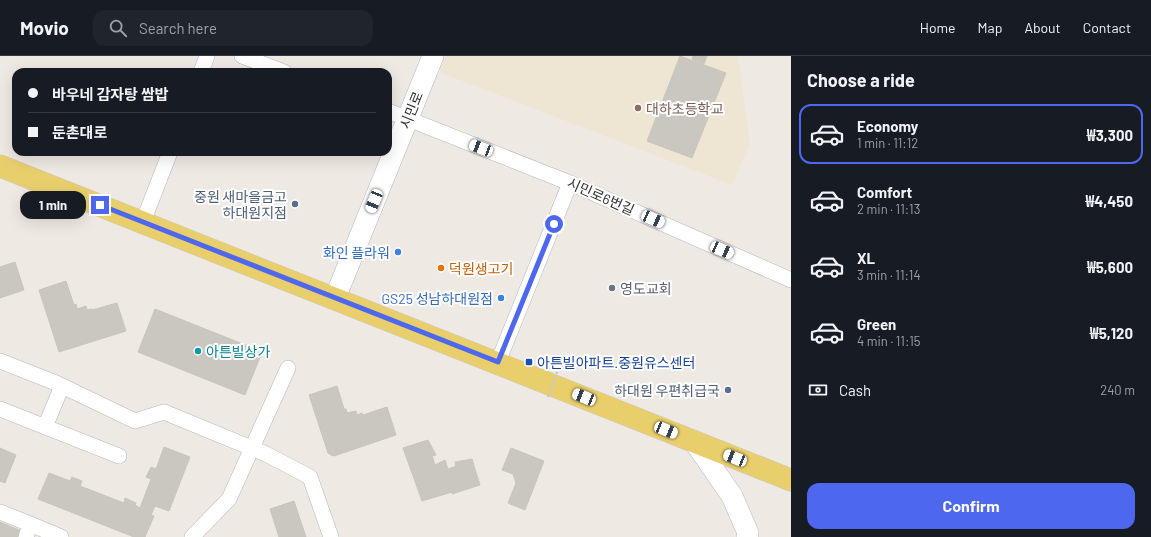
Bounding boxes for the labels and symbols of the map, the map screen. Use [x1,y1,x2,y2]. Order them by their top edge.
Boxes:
street label: 시민로 [396,89,426,131]
place label: 대하초등학교 [646,100,723,117]
marker: 대하초등학교 [633,103,643,113]
car [468,138,494,158]
street label: 시민로6번길 [565,174,637,218]
place label: 중원 새마을금고 하대원지점 [194,188,287,221]
car [364,188,384,214]
callout: 1 min [20,191,86,219]
route end [91,196,109,214]
marker: 중원 새마을금고 하대원지점 [290,199,300,209]
car [640,209,666,229]
route start [545,215,563,233]
car [709,240,735,260]
place label: 화인 플라워 [323,244,390,261]
marker: 화인 플라워 [393,247,403,257]
place label: 덕원생고기 [449,260,513,277]
marker: 덕원생고기 [436,263,446,273]
place label: 영도교회 [620,280,672,297]
marker: 영도교회 [607,283,617,293]
place label: GS25 성남하대원점 [381,290,493,307]
marker: GS25 성남하대원점 [496,293,506,303]
place label: 아튼빌상가 [206,343,271,360]
marker: 아튼빌상가 [193,346,203,356]
place label: 아튼빌아파트.중원유스센터 [537,354,695,371]
marker: 아튼빌아파트.중원유스센터 [524,357,534,367]
place label: 하대원 우편취급국 [614,382,720,399]
marker: 하대원 우편취급국 [723,385,733,395]
car [571,387,597,407]
car [653,420,679,440]
car [722,448,748,468]

